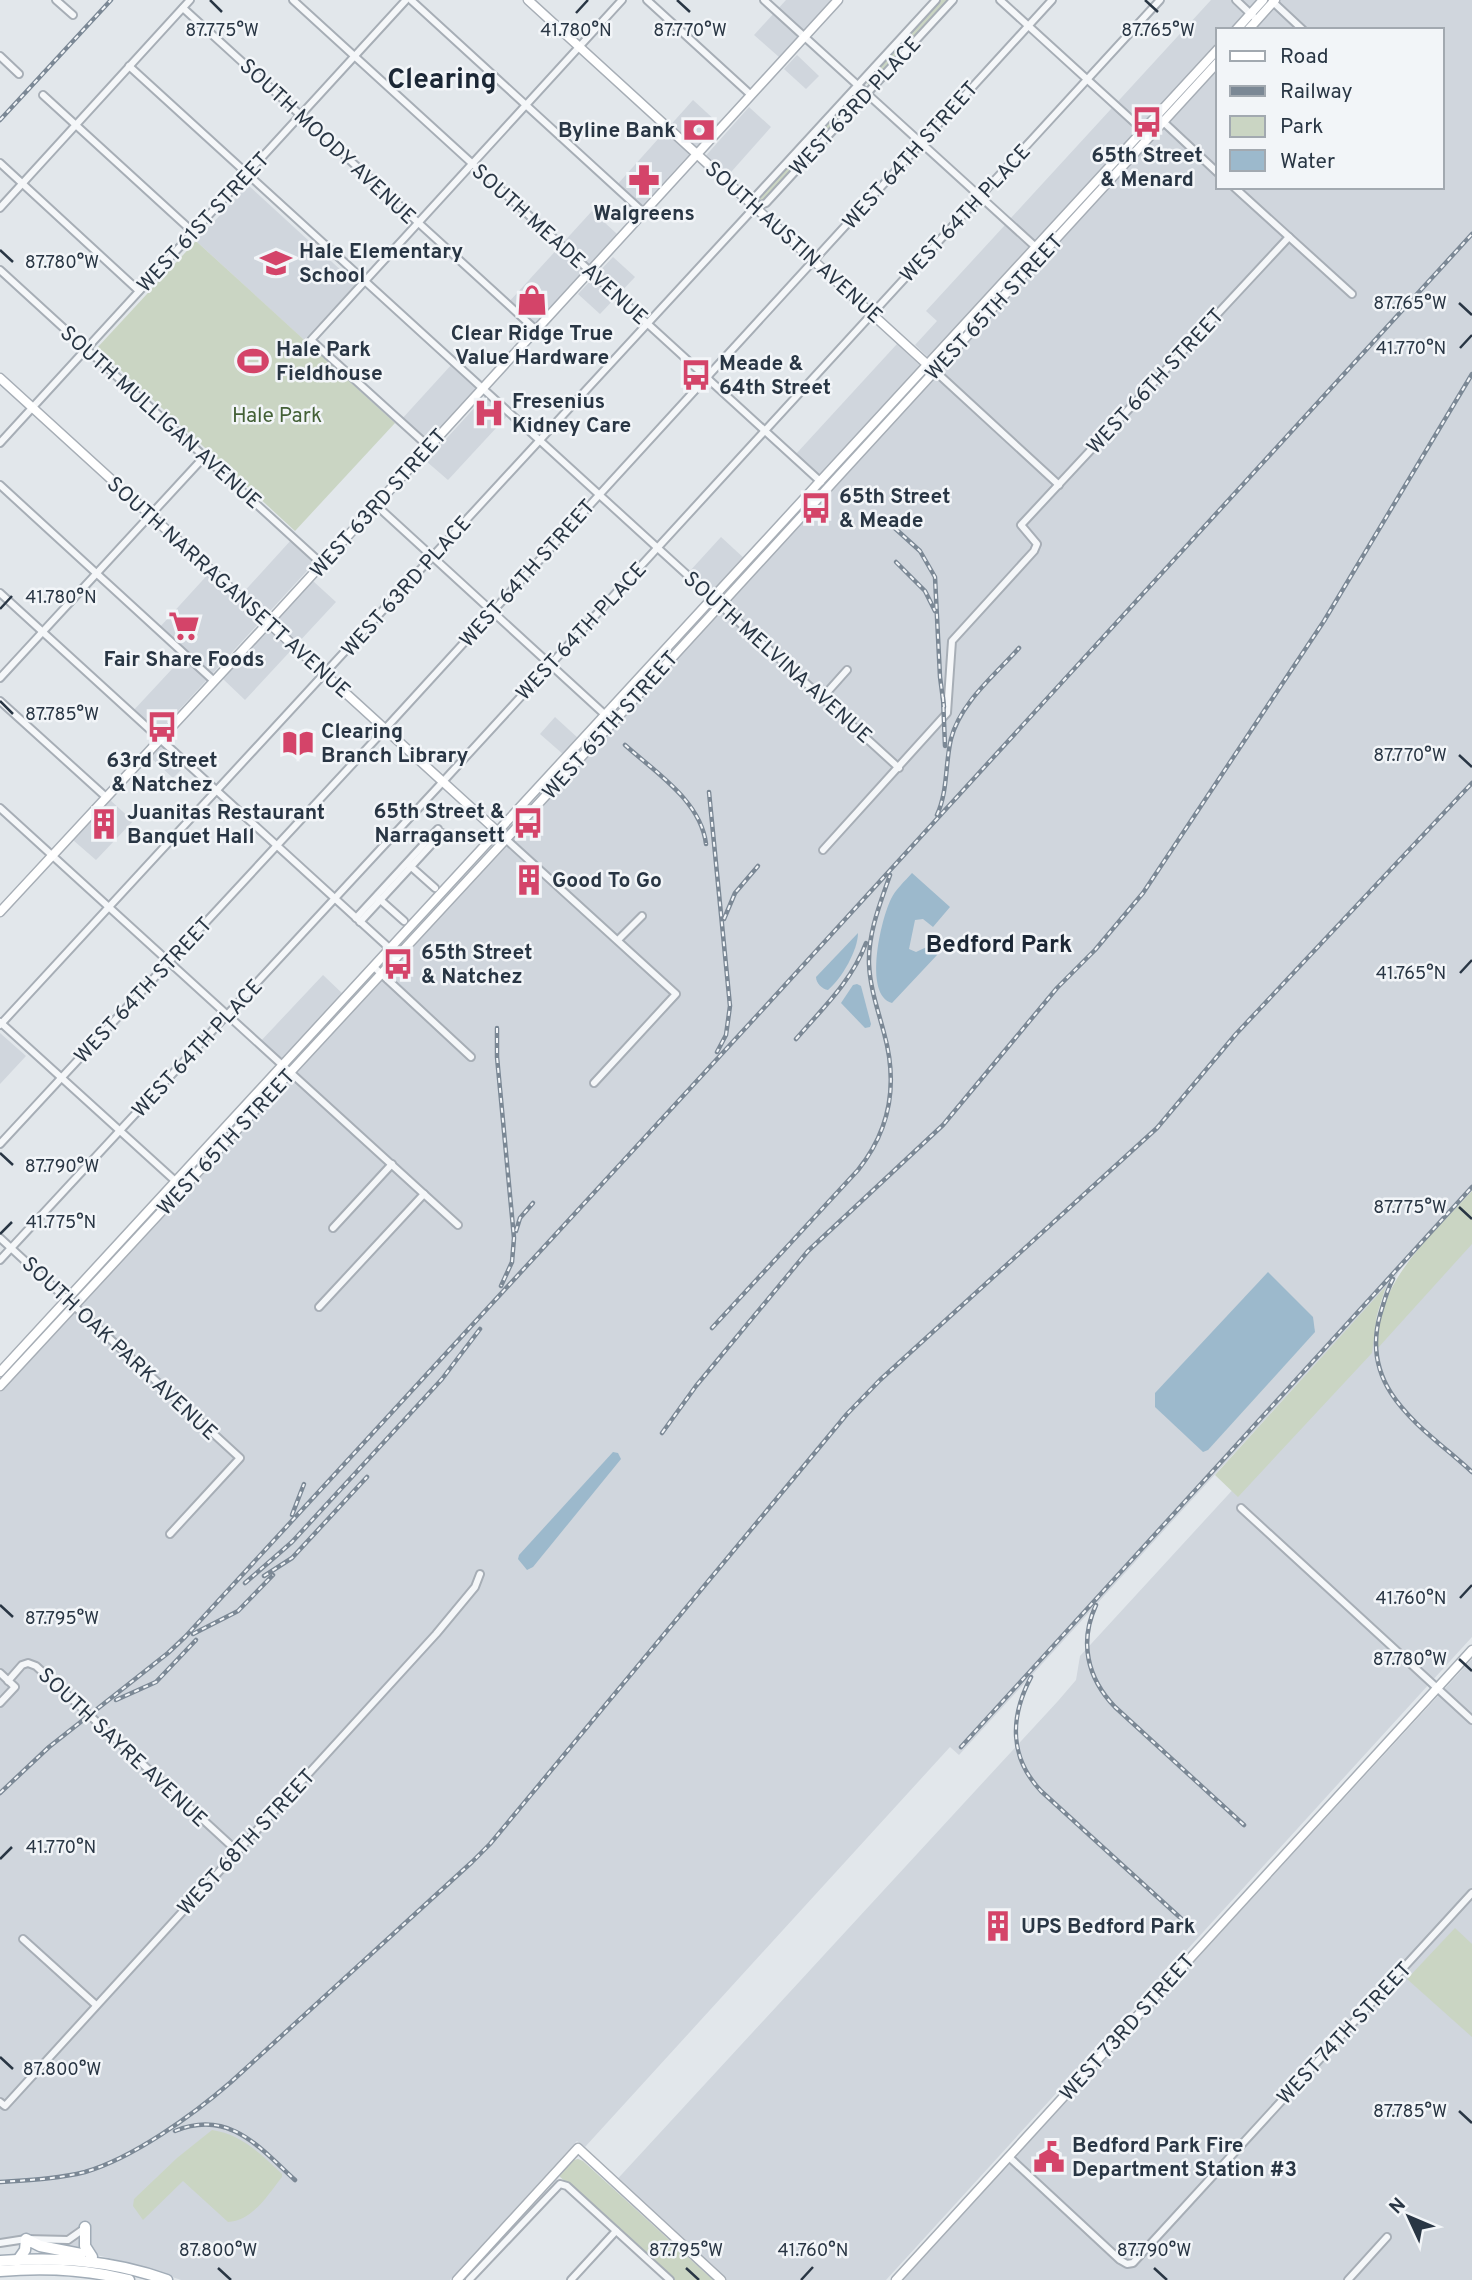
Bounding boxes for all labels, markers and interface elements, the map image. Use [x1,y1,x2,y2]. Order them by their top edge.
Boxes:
text: 87.775°W [185,20,259,43]
text: 41.780°N [540,20,612,43]
text: 87.770°W [653,20,727,43]
text: 87.765°W [1121,20,1195,43]
legend [1216,28,1444,189]
street label: WEST 63RD PLACE [784,32,928,183]
text: Road [1280,44,1329,71]
street label: SOUTH MOODY AVENUE [233,53,421,231]
district label: Clearing [387,63,497,99]
street label: WEST 64TH STREET [837,76,985,236]
text: Railway [1280,79,1353,106]
bus stop icon: 65th Street & Menard [1130,105,1164,139]
bank icon: Byline Bank [682,113,716,147]
text: Park [1280,114,1323,141]
place label: Byline Bank [558,118,676,145]
street label: WEST 64TH PLACE [895,139,1037,289]
place label: 65th Street & Menard [1091,143,1203,194]
street label: WEST 61ST STREET [132,147,276,299]
text: Water [1280,149,1335,176]
street label: SOUTH AUSTIN AVENUE [698,156,888,330]
street label: SOUTH MEADE AVENUE [465,159,653,332]
pharmacy icon: Walgreens [627,163,661,197]
place label: Walgreens [593,201,695,228]
street label: WEST 65TH STREET [920,229,1070,387]
place label: Hale Elementary School [299,239,463,290]
school or university icon: Hale Elementary School [259,246,293,280]
text: 87.780°W [25,252,99,275]
shop icon: Clear Ridge True Value Hardware [515,283,549,317]
text: 87.765°W [1373,293,1447,316]
street label: WEST 66TH STREET [1082,303,1231,461]
street label: SOUTH MULLIGAN AVENUE [54,320,266,516]
place label: Clear Ridge True Value Hardware [451,321,613,372]
place label: Hale Park Fieldhouse [276,337,383,388]
text: 41.770°N [1376,338,1446,361]
sports icon: Hale Park Fieldhouse [236,344,270,378]
place label: Meade & 64th Street [719,351,831,402]
bus stop icon: Meade & 64th Street [679,358,713,392]
place label: Fresenius Kidney Care [512,389,631,440]
hospital icon: Fresenius Kidney Care [472,396,506,430]
park label: Hale Park [232,403,322,430]
street label: WEST 63RD STREET [305,424,453,584]
street label: SOUTH NARRAGANSETT AVENUE [100,471,356,705]
place label: 65th Street & Meade [839,484,950,535]
bus stop icon: 65th Street & Meade [799,491,833,525]
street label: WEST 64TH STREET [454,494,602,654]
street label: WEST 63RD PLACE [336,511,478,663]
street label: WEST 64TH PLACE [511,557,653,707]
street label: SOUTH MELVINA AVENUE [677,566,877,750]
text: 41.780°N [25,587,97,610]
supermarket icon: Fair Share Foods [167,609,201,643]
street label: WEST 65TH STREET [537,646,685,806]
place label: Fair Share Foods [103,647,265,674]
text: 87.785°W [25,704,99,727]
bus stop icon: 63rd Street & Natchez [145,710,179,744]
place label: Clearing Branch Library [321,719,468,770]
library icon: Clearing Branch Library [281,726,315,760]
text: 87.770°W [1373,745,1447,768]
place label: 63rd Street & Natchez [106,748,218,799]
place label: 65th Street & Narragansett [373,799,505,850]
place label: Juanitas Restaurant Banquet Hall [127,800,325,851]
bus stop icon: 65th Street & Narragansett [511,806,545,840]
building icon: Juanitas Restaurant Banquet Hall [87,807,121,841]
building icon: Good To Go [512,863,546,897]
place label: Good To Go [552,868,662,895]
street label: WEST 64TH STREET [69,912,219,1070]
district label: Bedford Park [926,931,1072,961]
place label: 65th Street & Natchez [421,940,532,991]
bus stop icon: 65th Street & Natchez [381,947,415,981]
text: 41.765°N [1376,963,1446,986]
street label: WEST 64TH PLACE [127,974,269,1124]
street label: WEST 65TH STREET [152,1064,302,1222]
text: 87.790°W [25,1156,99,1179]
text: 87.775°W [1373,1197,1447,1220]
text: 41.775°N [26,1212,96,1235]
street label: SOUTH OAK PARK AVENUE [15,1251,223,1447]
text: 41.760°N [1376,1588,1446,1611]
text: 87.795°W [25,1608,99,1631]
text: 87.780°W [1373,1649,1447,1672]
street label: SOUTH SAYRE AVENUE [32,1662,212,1834]
street label: WEST 68TH STREET [172,1764,322,1922]
text: 41.770°N [26,1837,96,1860]
building icon: UPS Bedford Park [981,1909,1015,1943]
place label: UPS Bedford Park [1021,1914,1196,1941]
street label: WEST 73RD STREET [1055,1949,1202,2107]
street label: WEST 74TH STREET [1272,1957,1418,2111]
text: 87.800°W [23,2059,101,2082]
text: 87.785°W [1373,2101,1447,2124]
place label: Bedford Park Fire Department Station #3 [1072,2133,1297,2184]
public building icon: Bedford Park Fire Department Station #3 [1032,2140,1066,2174]
north arrow [1374,2182,1444,2252]
text: N [1385,2193,1412,2220]
text: 87.800°W [179,2240,257,2263]
text: 87.795°W [649,2240,723,2263]
text: 41.760°N [778,2240,848,2263]
text: 87.790°W [1117,2240,1191,2263]

